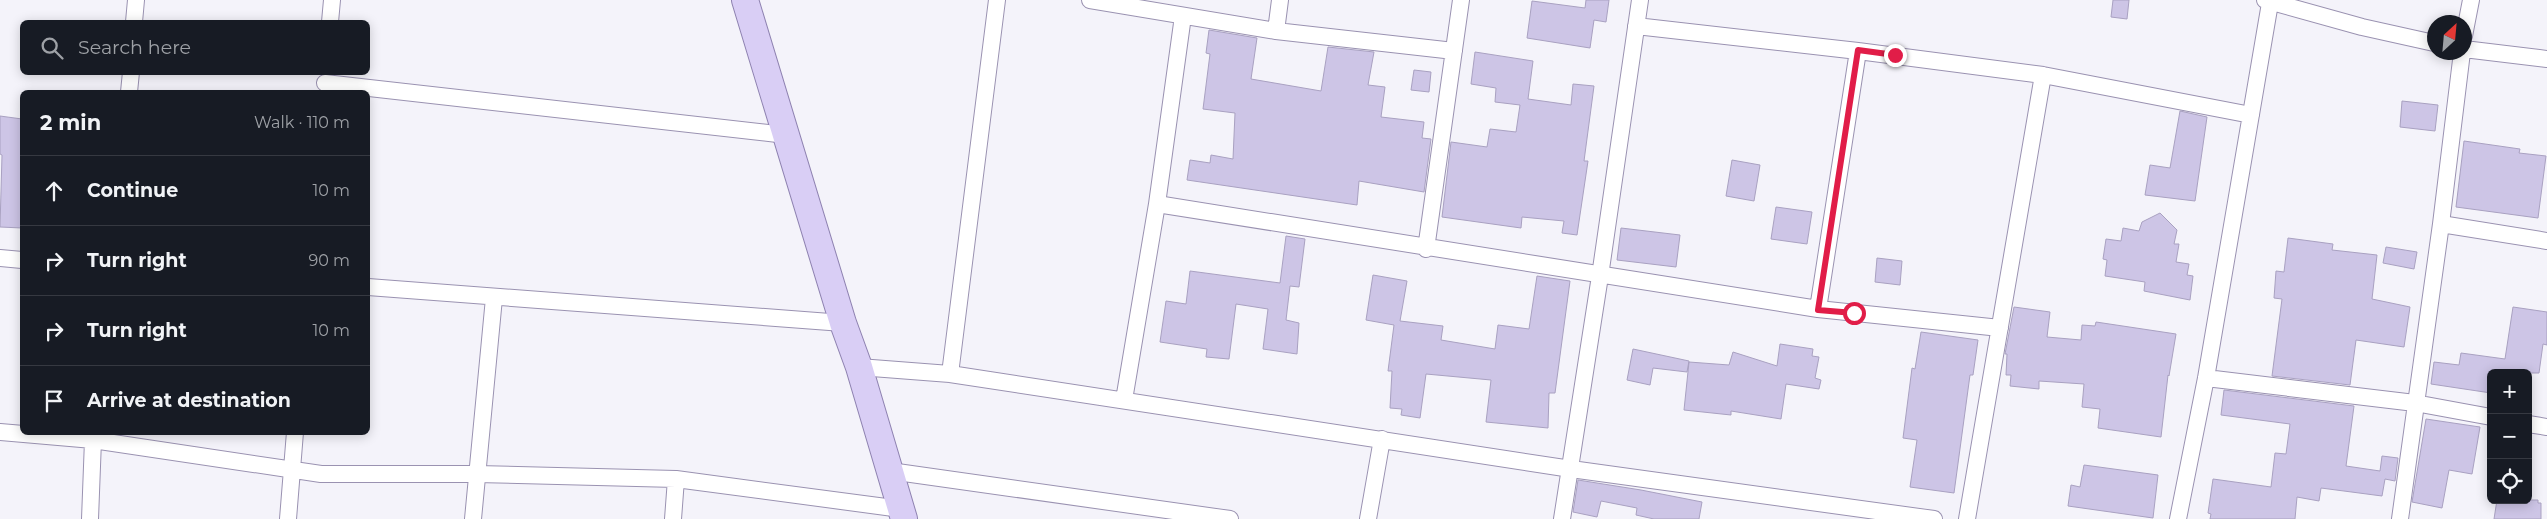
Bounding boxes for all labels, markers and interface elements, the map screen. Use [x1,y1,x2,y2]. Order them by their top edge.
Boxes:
north arrow [2427,15,2472,60]
search box [20,20,370,75]
icon: search [38,34,66,62]
text: Search here [78,36,191,59]
route end [1884,44,1907,67]
text: 2 min [40,110,101,135]
text: Walk · 110 m [254,113,350,132]
icon: ahead [40,177,68,205]
text: Continue [87,179,178,202]
text: 10 m [312,181,350,200]
icon: right [40,247,68,275]
text: Turn right [87,249,187,272]
text: 90 m [308,251,350,270]
route start [1843,302,1866,325]
icon: right [40,317,68,345]
text: Turn right [87,319,187,342]
text: 10 m [312,321,350,340]
map controls [2487,369,2532,504]
button: + [2487,369,2532,414]
icon: arrive [40,387,68,415]
text: Arrive at destination [87,389,291,412]
button: − [2487,414,2532,459]
button: locate [2487,459,2532,504]

